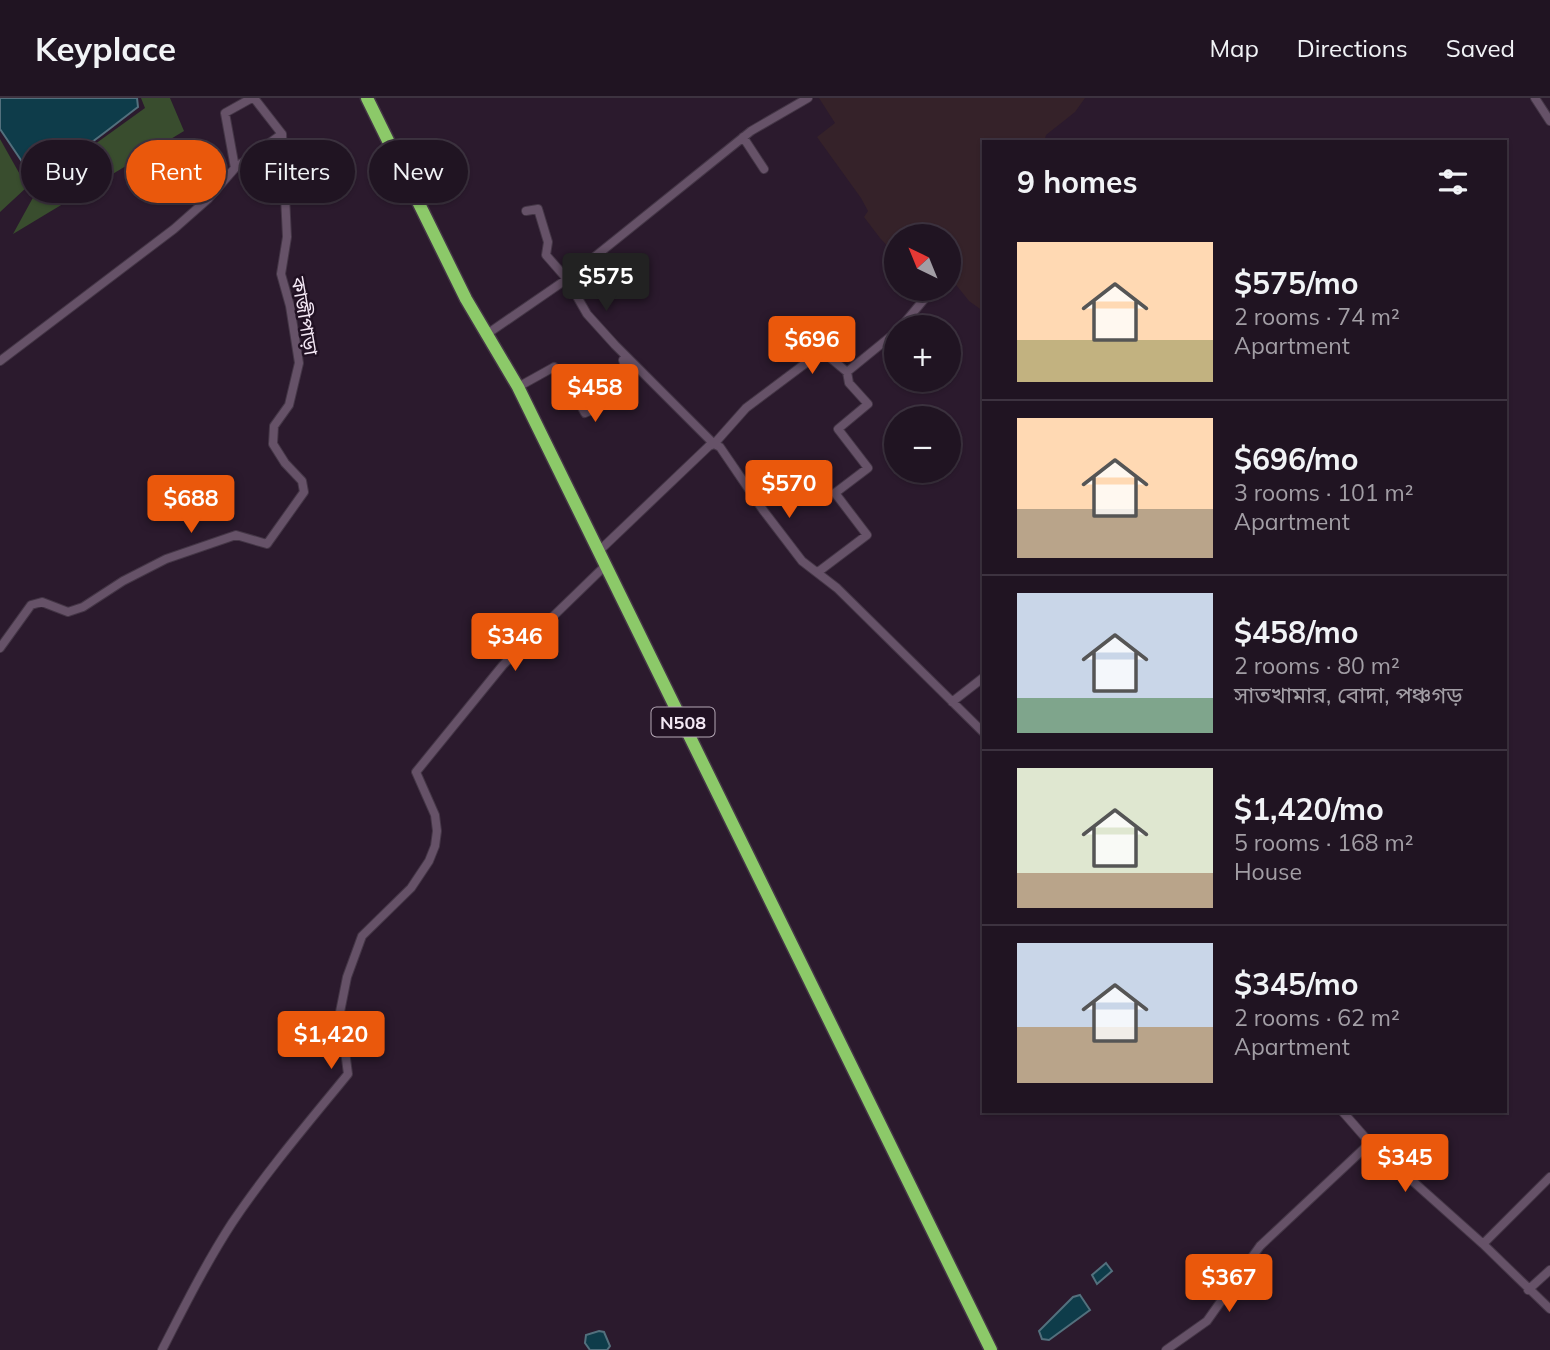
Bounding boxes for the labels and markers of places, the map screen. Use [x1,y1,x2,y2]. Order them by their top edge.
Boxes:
pin: $575 [565,254,647,313]
pin: $696 [771,316,853,376]
pin: $458 [554,364,636,424]
pin: $570 [748,460,830,520]
pin: $688 [150,476,232,535]
pin: $346 [474,614,556,673]
pin: $1,420 [274,1012,388,1071]
pin: $345 [1364,1134,1446,1194]
pin: $367 [1188,1254,1270,1314]

